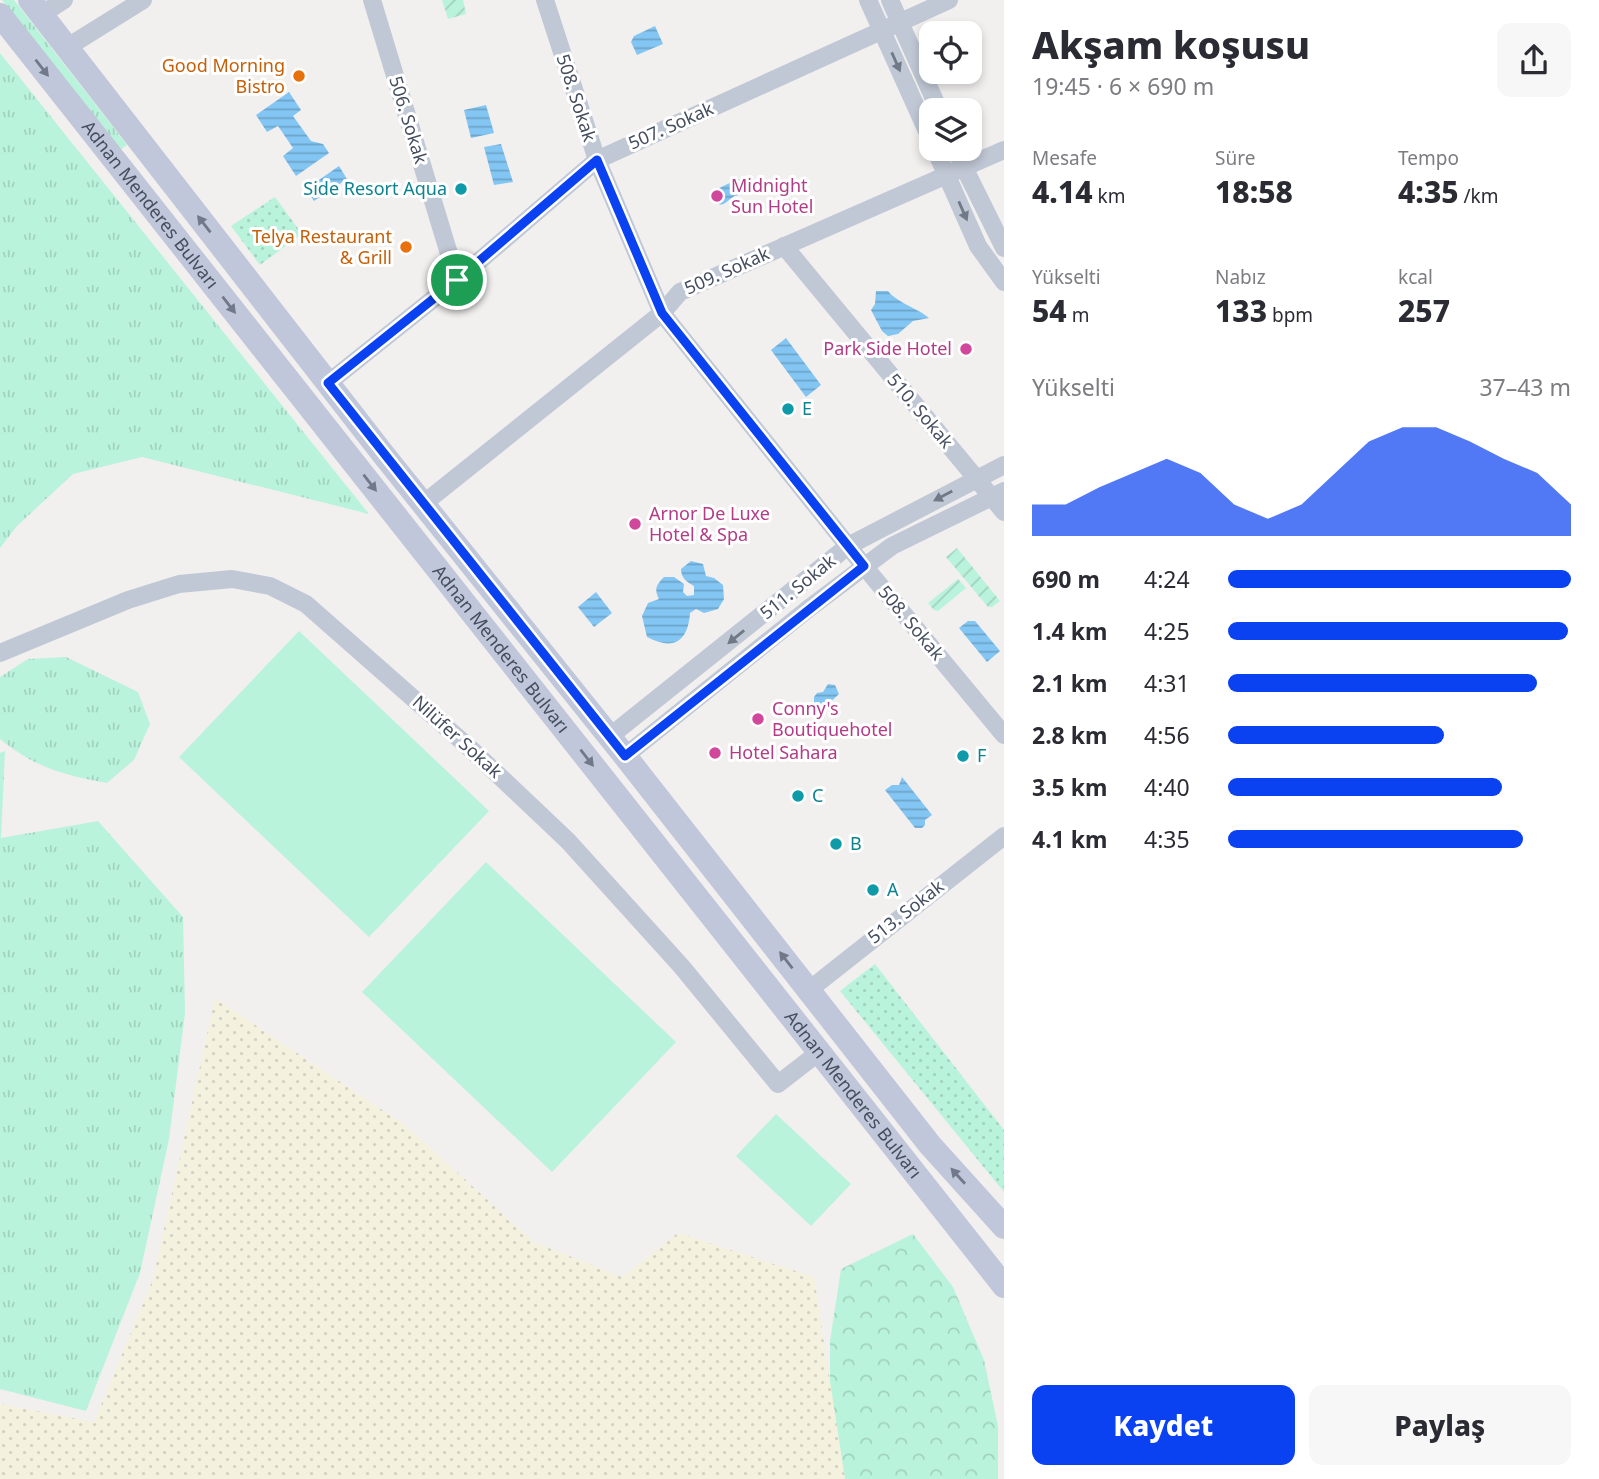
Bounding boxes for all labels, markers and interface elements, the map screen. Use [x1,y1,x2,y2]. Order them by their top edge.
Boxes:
text: Akşam koşusu [1032,18,1310,70]
map controls [919,21,982,161]
button: locate [919,21,982,84]
button: share [1497,23,1571,97]
street label: 508. Sokak [552,51,602,145]
one-way arrow [890,52,902,72]
place label: Good Morning Bistro [162,53,285,98]
one-way arrow [35,59,50,77]
marker: Good Morning Bistro [291,68,307,84]
text: 19:45 · 6 × 690 m [1032,70,1214,102]
street label: 506. Sokak [384,73,434,167]
street label: 507. Sokak [624,96,717,154]
button: layers [919,98,982,161]
street label: Adnan Menderes Bulvarı [77,115,225,293]
text: Mesafe [1032,145,1097,171]
text: Süre [1215,145,1255,171]
text: Tempo [1398,145,1459,171]
text: 4.14 [1032,171,1093,212]
text: 18:58 [1215,171,1293,212]
text: 4:35 [1398,171,1459,212]
place label: Midnight Sun Hotel [731,173,813,218]
place label: Side Resort Aqua [303,176,447,200]
marker: Side Resort Aqua [453,181,469,197]
text: km [1093,183,1125,209]
text: /km [1459,183,1499,209]
marker: Midnight Sun Hotel [709,188,725,204]
one-way arrow [957,201,969,221]
one-way arrow [197,216,212,234]
place label: Telya Restaurant & Grill [252,224,392,269]
marker: Telya Restaurant & Grill [398,239,414,255]
street label: 509. Sokak [680,241,773,299]
pin [427,250,487,310]
icon: arrive [438,261,476,299]
text: Yükselti [1032,264,1101,290]
text: Nabız [1215,264,1266,290]
text: kcal [1398,264,1433,290]
text: 54 [1032,290,1067,331]
text: 133 [1215,290,1267,331]
text: 257 [1398,290,1450,331]
one-way arrow [221,295,236,313]
text: m [1067,302,1089,328]
text: bpm [1267,302,1313,328]
place label: Park Side Hotel [823,336,952,360]
marker: Park Side Hotel [958,341,974,357]
street label: 510. Sokak [882,368,959,453]
text: Yükselti [1032,371,1115,403]
text: 37–43 m [1479,371,1571,403]
place label: E [802,396,812,420]
marker: E [780,401,796,417]
one-way arrow [362,474,377,492]
one-way arrow [933,491,953,502]
place label: Arnor De Luxe Hotel & Spa [649,501,770,546]
marker: Arnor De Luxe Hotel & Spa [627,516,643,532]
street label: 511. Sokak [755,548,840,624]
street label: Adnan Menderes Bulvarı [428,559,575,737]
text: 690 m [1032,563,1100,595]
text: 4:24 [1144,563,1190,595]
street label: 508. Sokak [873,580,950,665]
text: 1.4 km [1032,615,1107,647]
text: 4:25 [1144,615,1190,647]
one-way arrow [727,629,744,644]
text: 2.1 km [1032,667,1107,699]
text: 4:31 [1144,667,1190,699]
street label: Nilüfer Sokak [408,690,508,783]
place label: Conny's Boutiquehotel [772,696,893,741]
marker: Conny's Boutiquehotel [750,711,766,727]
text: 2.8 km [1032,719,1107,751]
text: 4:56 [1144,719,1190,751]
place label: Hotel Sahara [729,740,838,764]
place label: F [977,743,986,767]
marker: Hotel Sahara [707,745,723,761]
one-way arrow [579,748,594,766]
marker: F [955,748,971,764]
text: 3.5 km [1032,771,1107,803]
text: 4:40 [1144,771,1190,803]
place label: C [812,783,823,807]
marker: C [790,788,806,804]
text: 4.1 km [1032,823,1107,855]
text: 4:35 [1144,823,1190,855]
place label: B [850,831,862,855]
marker: B [828,836,844,852]
street label: 513. Sokak [862,874,949,949]
place label: A [887,877,899,901]
marker: A [865,882,881,898]
one-way arrow [779,952,794,969]
street label: Adnan Menderes Bulvarı [780,1005,928,1183]
one-way arrow [951,1168,967,1185]
button: Kaydet [1032,1385,1295,1465]
button: Paylaş [1309,1385,1571,1465]

